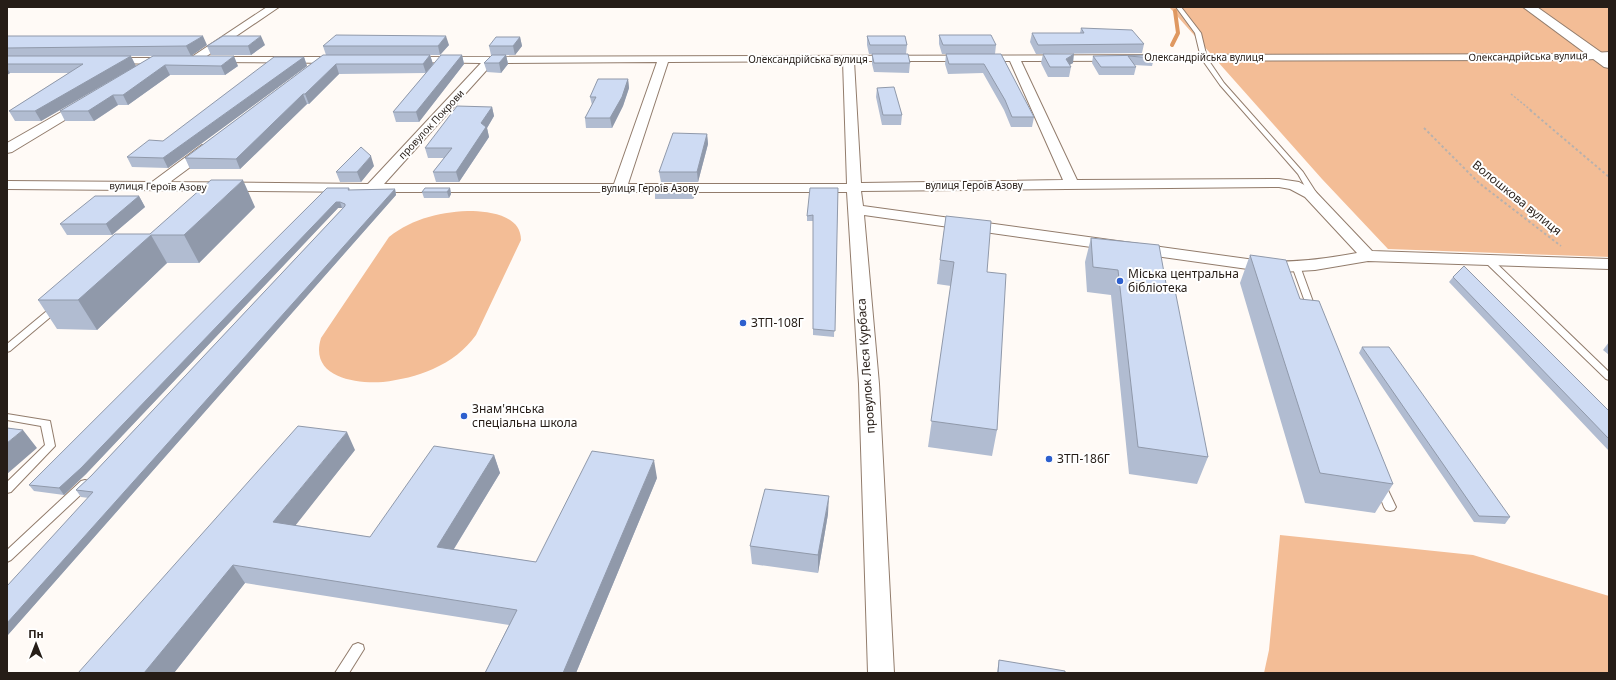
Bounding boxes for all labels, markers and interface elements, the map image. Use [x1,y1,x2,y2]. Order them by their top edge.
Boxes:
street label: Олександрійська вулиця [1468,48,1588,64]
street label: Олександрійська вулиця [1144,50,1264,64]
street label: Олександрійська вулиця [748,52,868,66]
street label: провулок Покрови [395,86,467,162]
street label: Волошкова вулиця [1469,156,1566,239]
street label: вулиця Героїв Азову [109,178,208,194]
street label: вулиця Героїв Азову [925,178,1024,192]
street label: вулиця Героїв Азову [601,181,700,195]
place label: Міська центральна бібліотека [1128,265,1239,296]
marker: Міська центральна бібліотека [1115,276,1125,286]
street label: провулок Леся Курбаса [852,298,879,434]
place label: ЗТП-108Г [751,314,804,331]
marker: ЗТП-108Г [738,318,748,328]
place label: Знам'янська спеціальна школа [472,400,577,431]
marker: Знам'янська спеціальна школа [459,411,469,421]
place label: ЗТП-186Г [1057,450,1110,467]
marker: ЗТП-186Г [1044,454,1054,464]
north arrow [16,624,56,664]
text: Пн [28,626,44,641]

